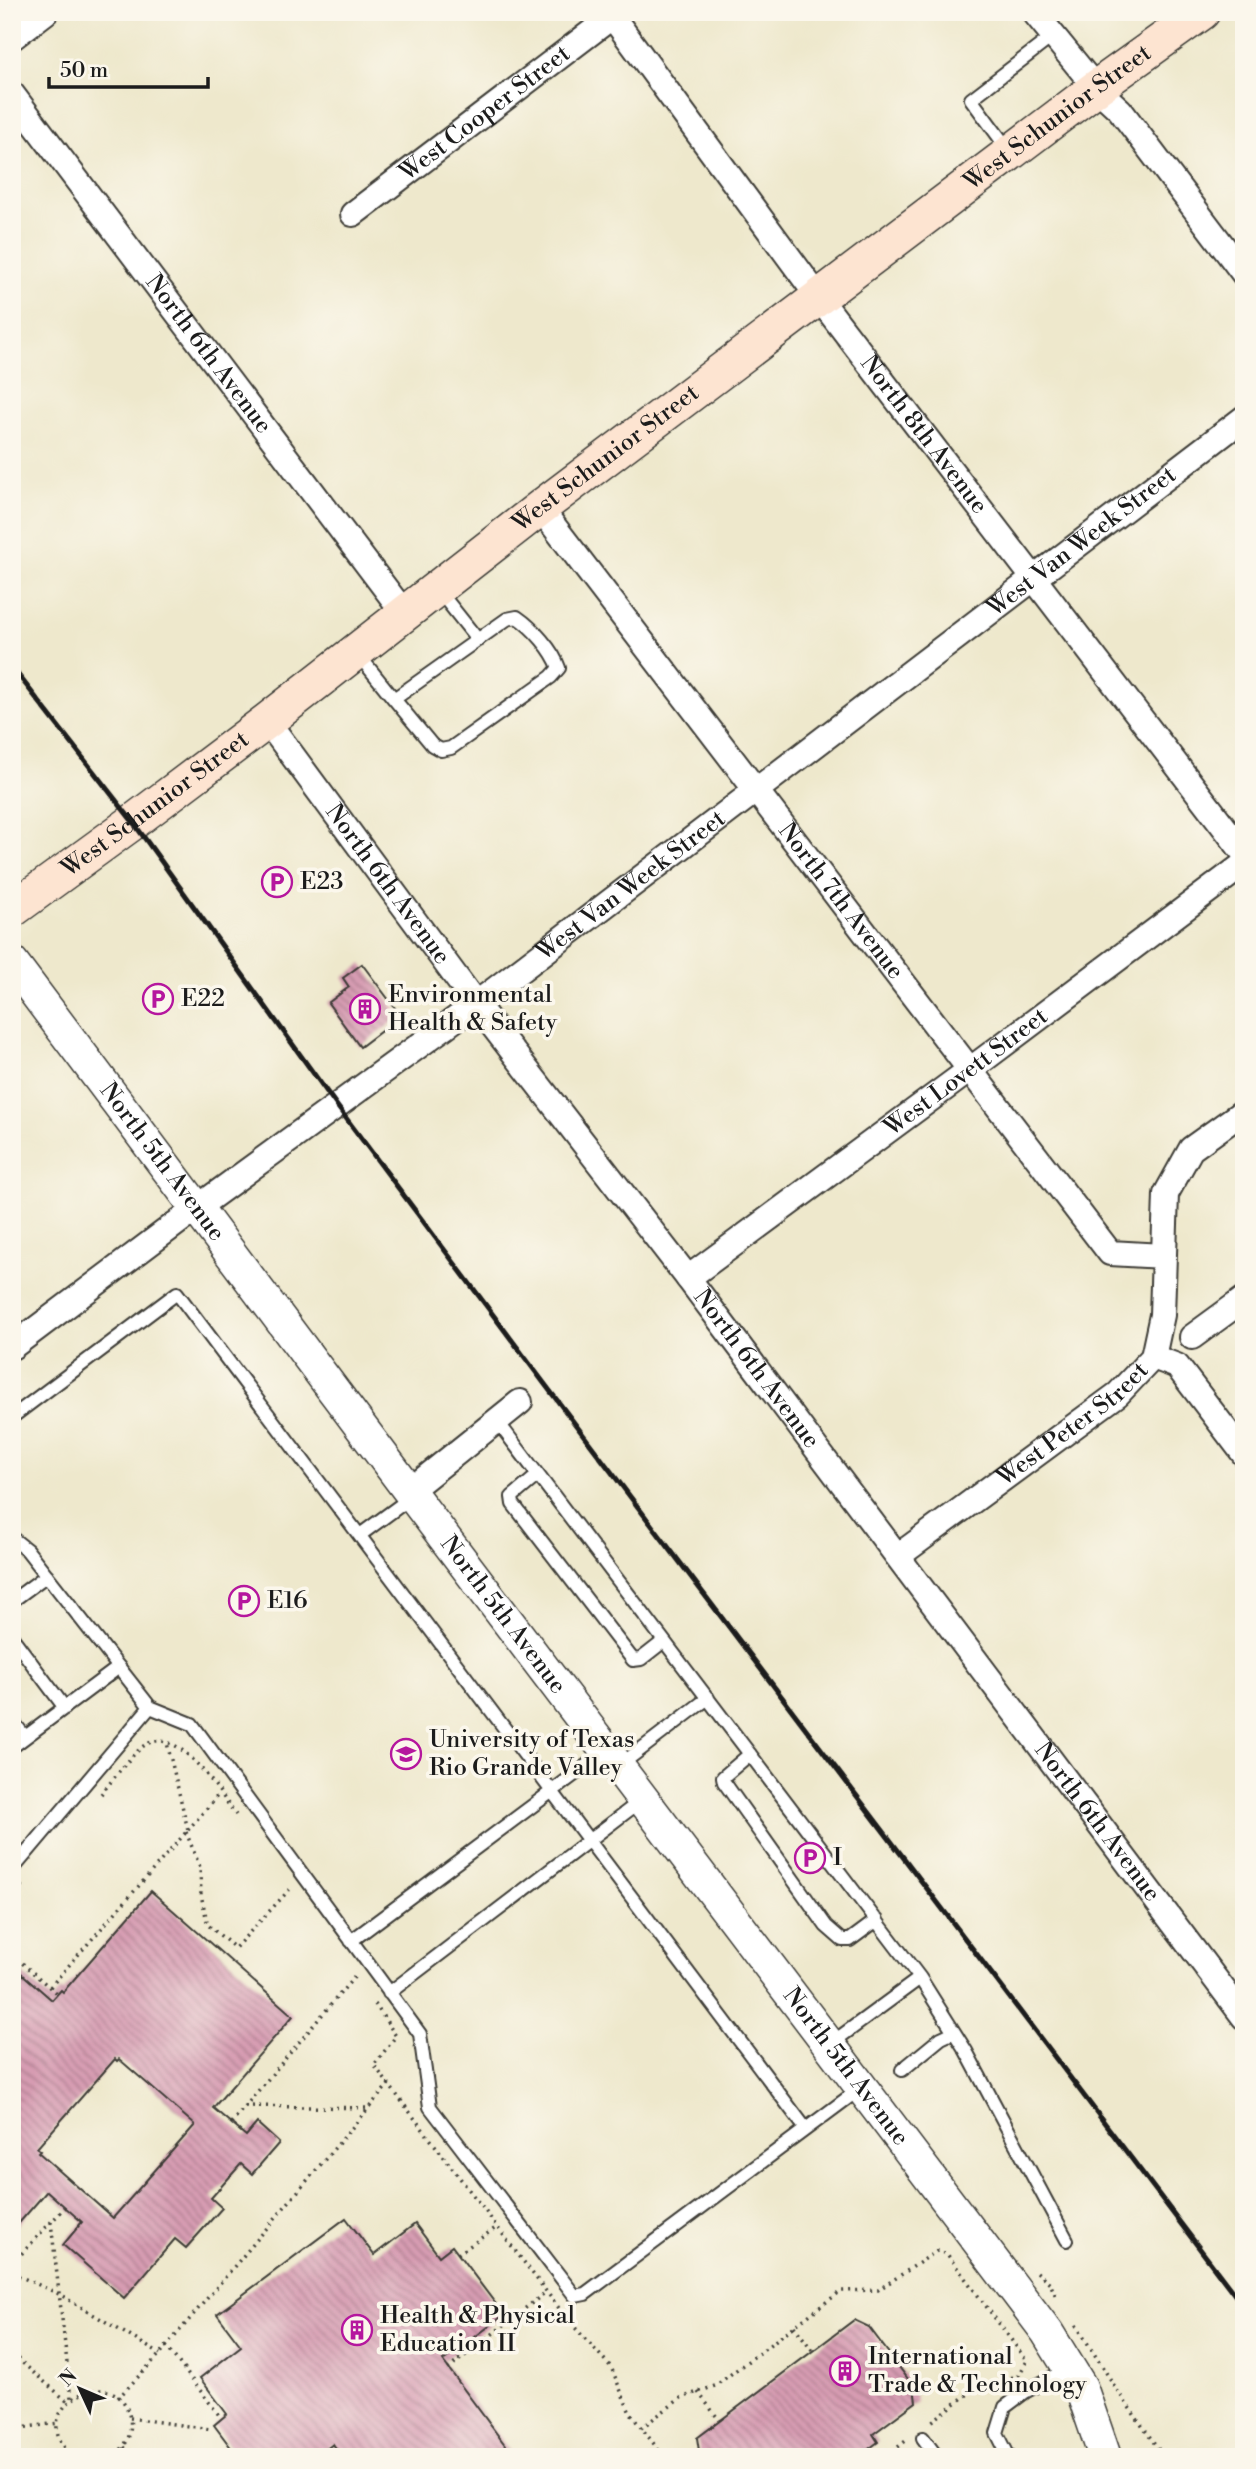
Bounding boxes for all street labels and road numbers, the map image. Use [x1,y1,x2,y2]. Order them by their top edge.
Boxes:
street label: West Schunior Street [957,38,1158,198]
street label: West Cooper Street [393,39,577,189]
street label: North 6th Avenue [139,269,278,440]
street label: North 8th Avenue [853,349,994,520]
street label: West Schunior Street [506,378,706,539]
street label: West Van Week Street [980,460,1183,624]
street label: West Schunior Street [55,724,256,885]
street label: North 6th Avenue [319,798,457,970]
street label: West Van Week Street [530,804,732,968]
street label: North 7th Avenue [771,817,910,985]
street label: West Lovett Street [878,1001,1054,1143]
street label: North 5th Avenue [93,1077,231,1247]
street label: North 6th Avenue [687,1283,826,1455]
street label: West Peter Street [990,1356,1155,1494]
street label: North 5th Avenue [433,1530,573,1700]
street label: North 6th Avenue [1028,1736,1167,1908]
street label: North 5th Avenue [776,1982,915,2152]

